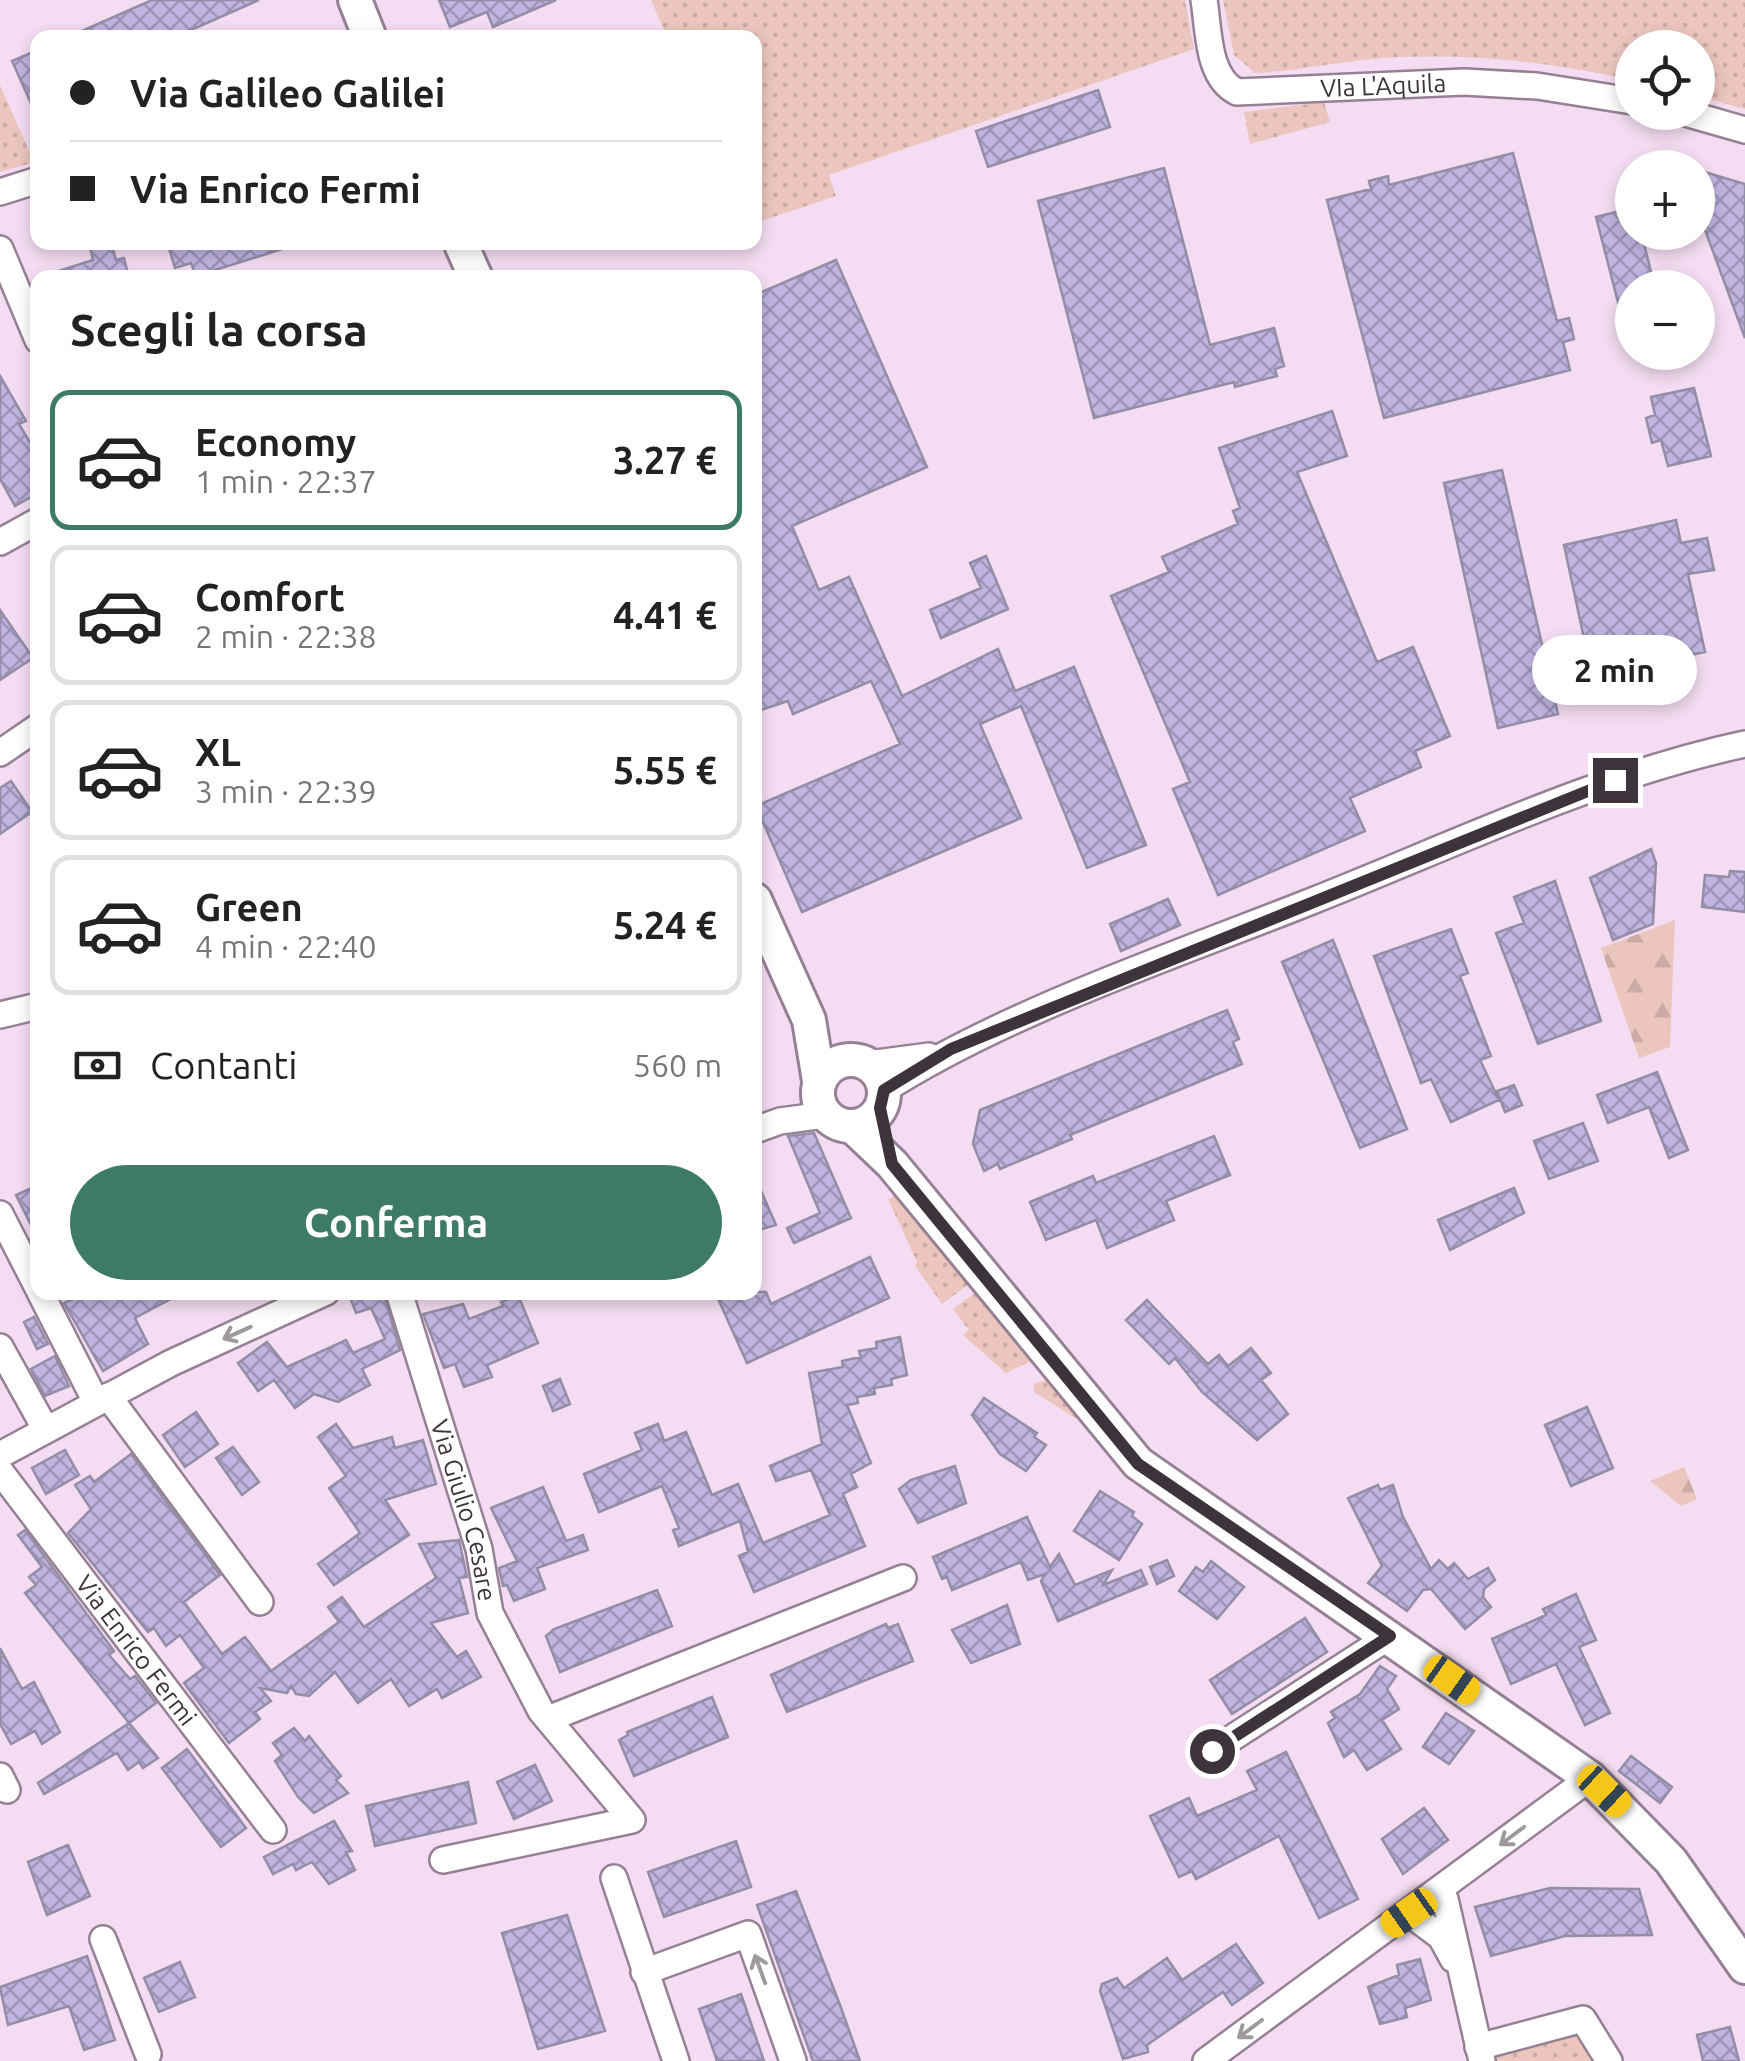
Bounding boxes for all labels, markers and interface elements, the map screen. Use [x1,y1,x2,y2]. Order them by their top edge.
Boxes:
map controls [1615,30,1715,370]
button: locate [1615,30,1715,130]
street label: VIa L'Aquila [1320,69,1447,102]
text: Via Galileo Galilei [130,72,445,114]
button: + [1615,150,1715,250]
text: Via Enrico Fermi [130,168,421,210]
button: − [1615,270,1715,370]
text: Scegli la corsa [70,304,368,355]
icon: car [75,415,165,505]
text: Economy [195,421,356,463]
text: 3.27 € [613,439,717,481]
text: 1 min · 22:37 [195,463,377,499]
icon: car [75,570,165,660]
text: Comfort [195,576,345,618]
text: 4.41 € [613,594,717,636]
text: 2 min · 22:38 [195,618,377,654]
callout: 2 min [1532,635,1698,705]
text: 2 min [1574,652,1655,688]
icon: car [75,725,165,815]
text: XL [195,731,241,773]
text: 5.55 € [613,749,717,791]
route end [1593,758,1638,803]
text: 3 min · 22:39 [195,773,377,809]
icon: car [75,880,165,970]
text: Green [195,886,303,928]
text: 5.24 € [613,904,717,946]
text: 4 min · 22:40 [195,928,377,964]
icon: cash [70,1038,125,1093]
text: Contanti [150,1044,297,1086]
text: 560 m [633,1047,722,1083]
button: Conferma [70,1165,722,1280]
one-way arrow [222,1325,253,1343]
street label: Via Giulio Cesare [426,1416,502,1603]
street label: Via Enrico Fermi [70,1569,202,1731]
car [1419,1651,1485,1709]
route start [1190,1729,1235,1774]
car [1572,1760,1636,1822]
one-way arrow [1499,1826,1526,1847]
car [1376,1884,1442,1942]
one-way arrow [750,1955,768,1986]
one-way arrow [1237,2019,1264,2040]

